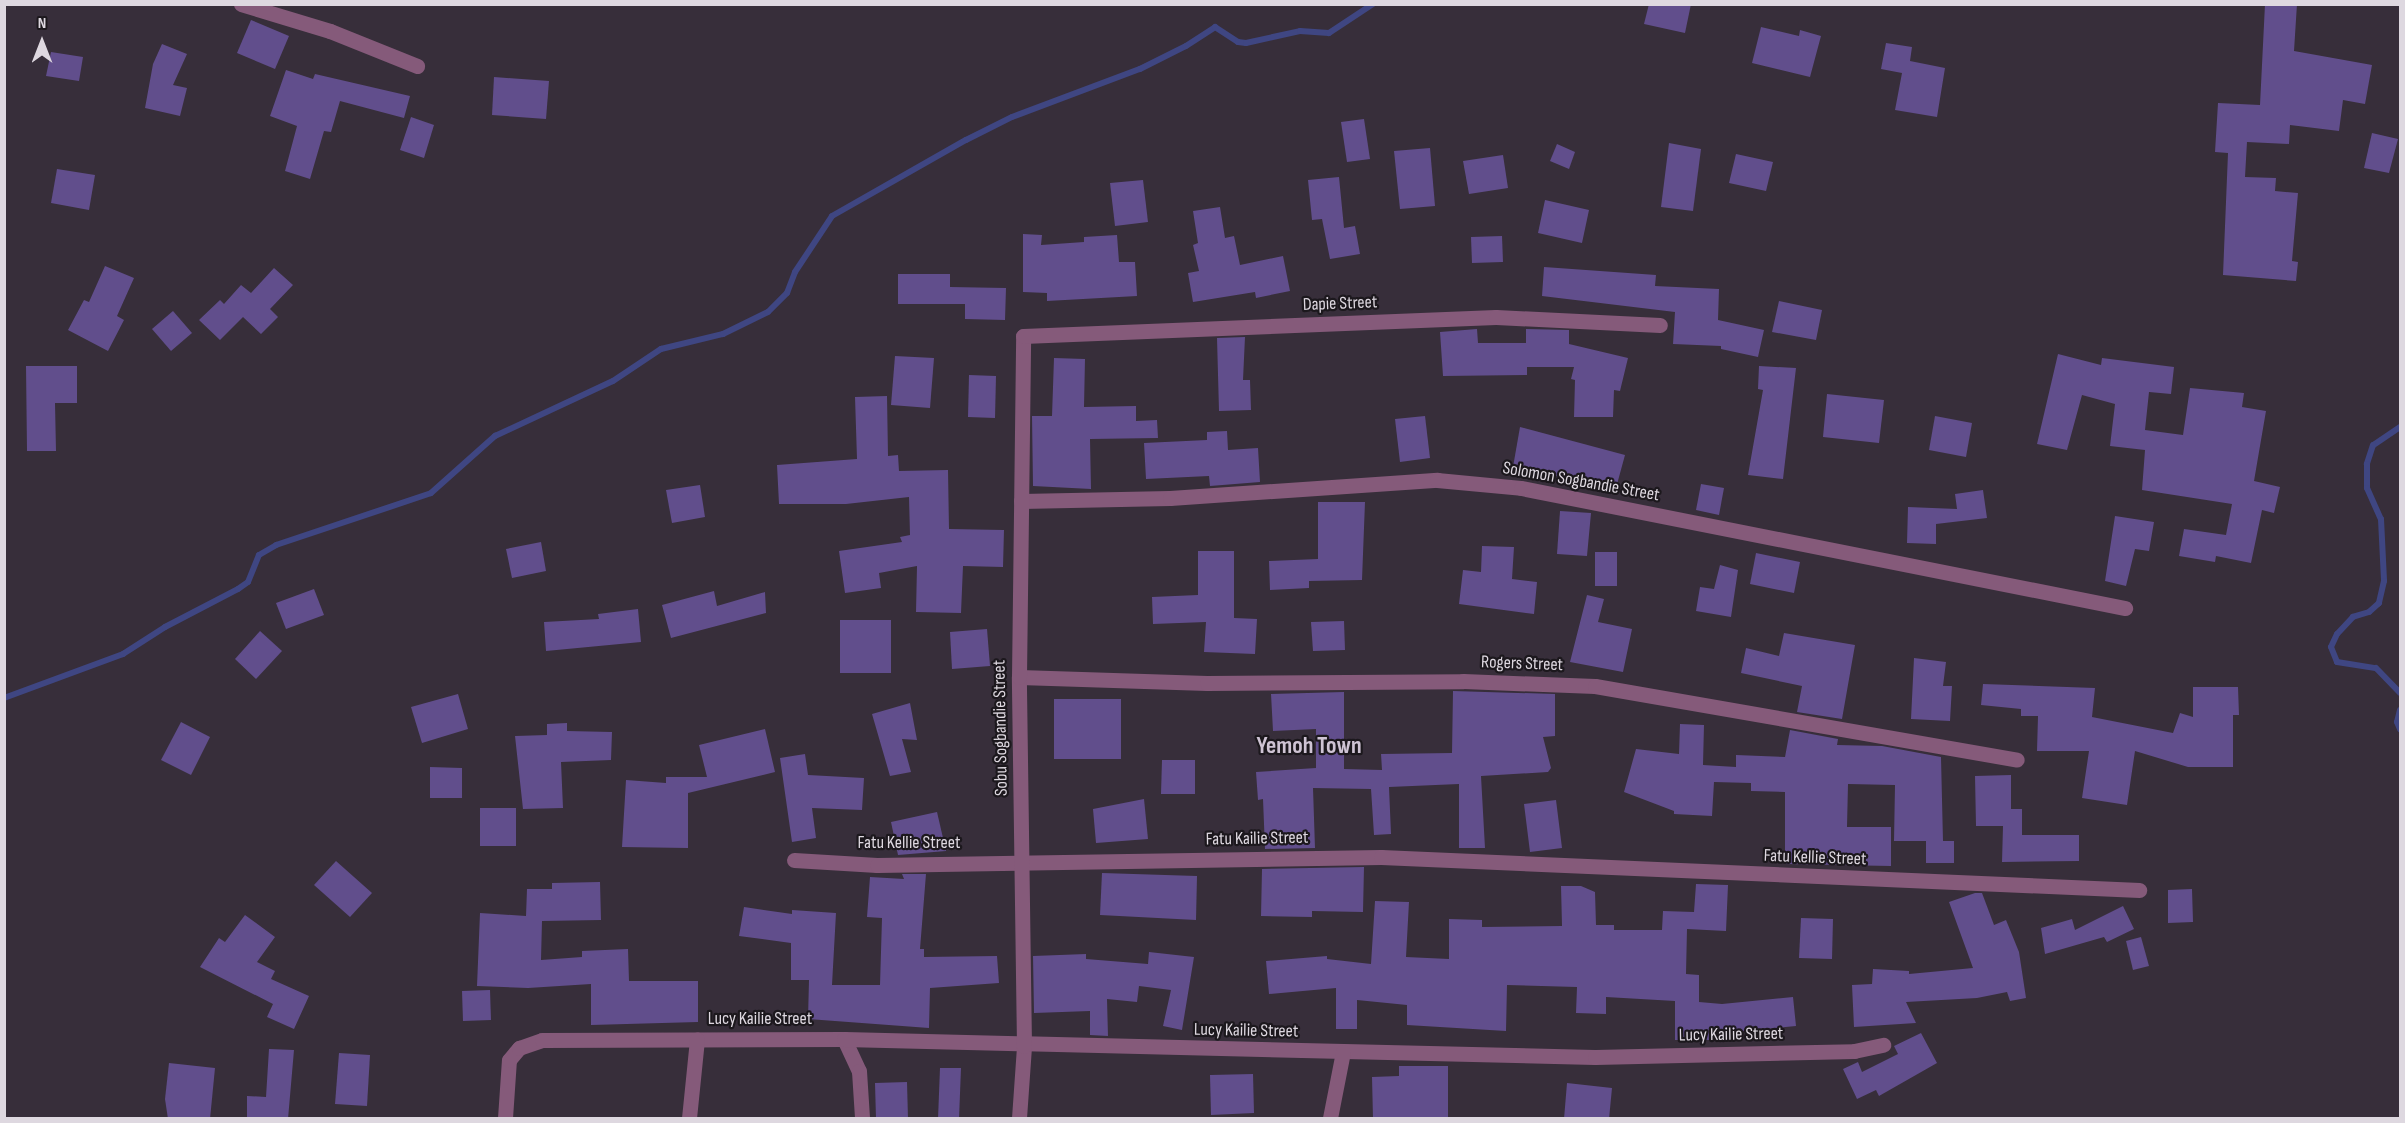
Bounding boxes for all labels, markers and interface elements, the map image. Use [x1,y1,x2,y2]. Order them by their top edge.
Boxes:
north arrow [12,12,72,72]
text: N [38,14,46,33]
street label: Dapie Street [1302,292,1378,316]
street label: Solomon Sogbandie Street [1501,458,1661,506]
street label: Rogers Street [1481,652,1563,676]
street label: Sobu Sogbandie Street [989,660,1013,796]
district label: Yemoh Town [1256,732,1362,760]
street label: Fatu Kailie Street [1205,827,1309,851]
street label: Fatu Kellie Street [858,832,960,854]
street label: Fatu Kellie Street [1763,845,1867,871]
street label: Lucy Kailie Street [708,1008,812,1030]
street label: Lucy Kailie Street [1194,1019,1298,1043]
street label: Lucy Kailie Street [1679,1023,1783,1047]

